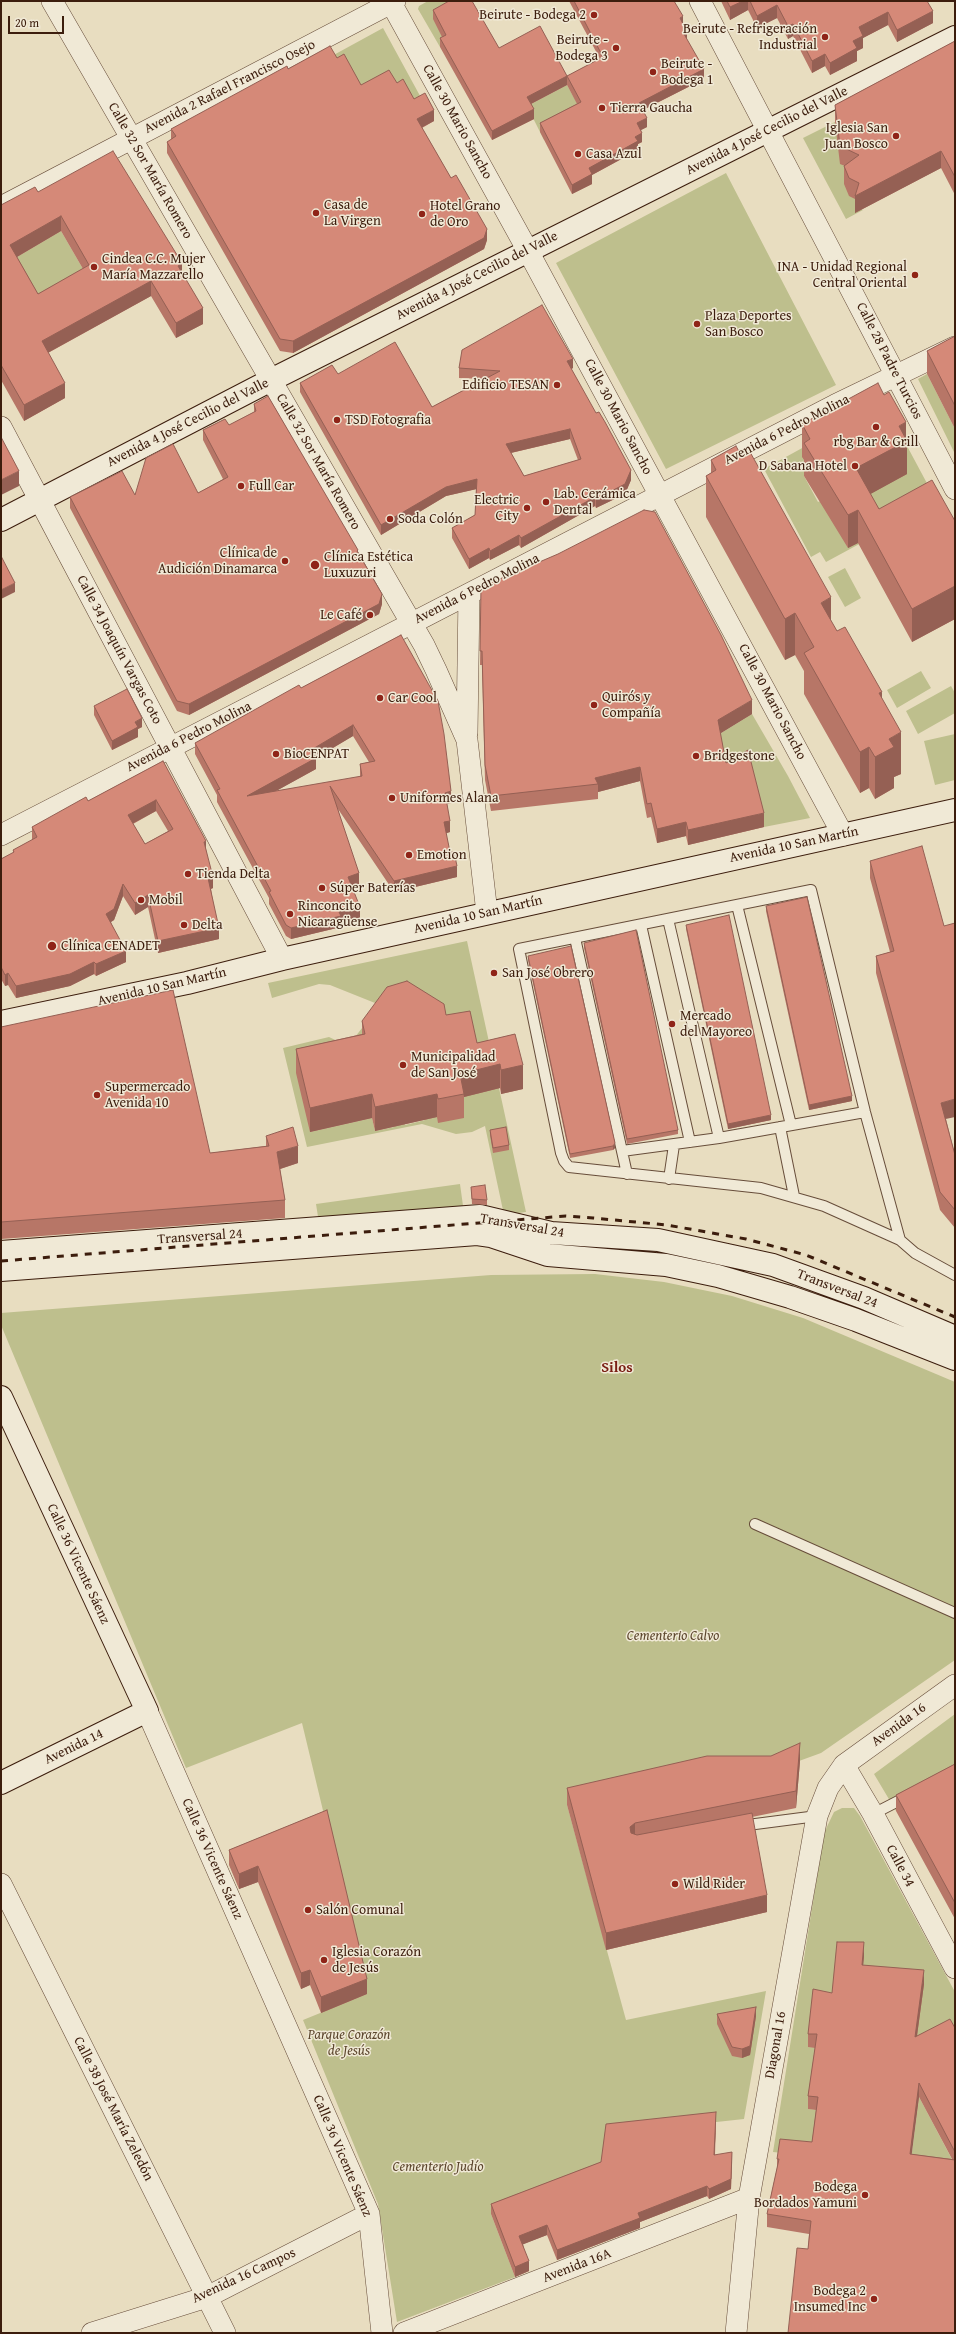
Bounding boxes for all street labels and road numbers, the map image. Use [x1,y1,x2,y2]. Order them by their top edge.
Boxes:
street label: Avenida 2 Rafael Francisco Osejo [142,36,318,138]
street label: Calle 30 Mario Sancho [418,62,496,182]
street label: Avenida 4 José Cecilio del Valle [683,83,851,179]
street label: Calle 32 Sor María Romero [104,100,196,242]
street label: Avenida 4 José Cecilio del Valle [393,228,561,324]
street label: Calle 28 Padre Turcios [852,300,926,422]
street label: Calle 30 Mario Sancho [580,356,656,478]
street label: Avenida 4 José Cecilio del Valle [104,375,272,471]
street label: Calle 32 Sor María Romero [272,391,364,533]
street label: Avenida 6 Pedro Molina [722,391,852,469]
street label: Avenida 6 Pedro Molina [412,550,542,628]
street label: Calle 34 Joaquín Vargas Coto [73,573,165,727]
street label: Calle 30 Mario Sancho [734,641,810,763]
street label: Avenida 6 Pedro Molina [124,698,254,776]
street label: Avenida 10 San Martín [728,823,860,867]
street label: Avenida 10 San Martín [412,892,544,938]
street label: Avenida 10 San Martín [96,964,228,1010]
street label: Transversal 24 [479,1210,565,1242]
street label: Transversal 24 [157,1226,243,1248]
street label: Transversal 24 [794,1266,880,1312]
street label: Calle 36 Vicente Sáenz [43,1501,113,1627]
street label: Avenida 16 [868,1700,930,1750]
street label: Avenida 14 [42,1726,106,1768]
street label: Calle 36 Vicente Sáenz [178,1796,246,1922]
street label: Calle 34 [882,1842,918,1890]
street label: Diagonal 16 [762,2010,790,2080]
street label: Calle 38 José María Zeledón [69,2034,157,2184]
street label: Calle 36 Vicente Sáenz [309,2093,375,2219]
street label: Avenida 16 Campos [189,2245,299,2307]
street label: Avenida 16A [540,2245,614,2287]

